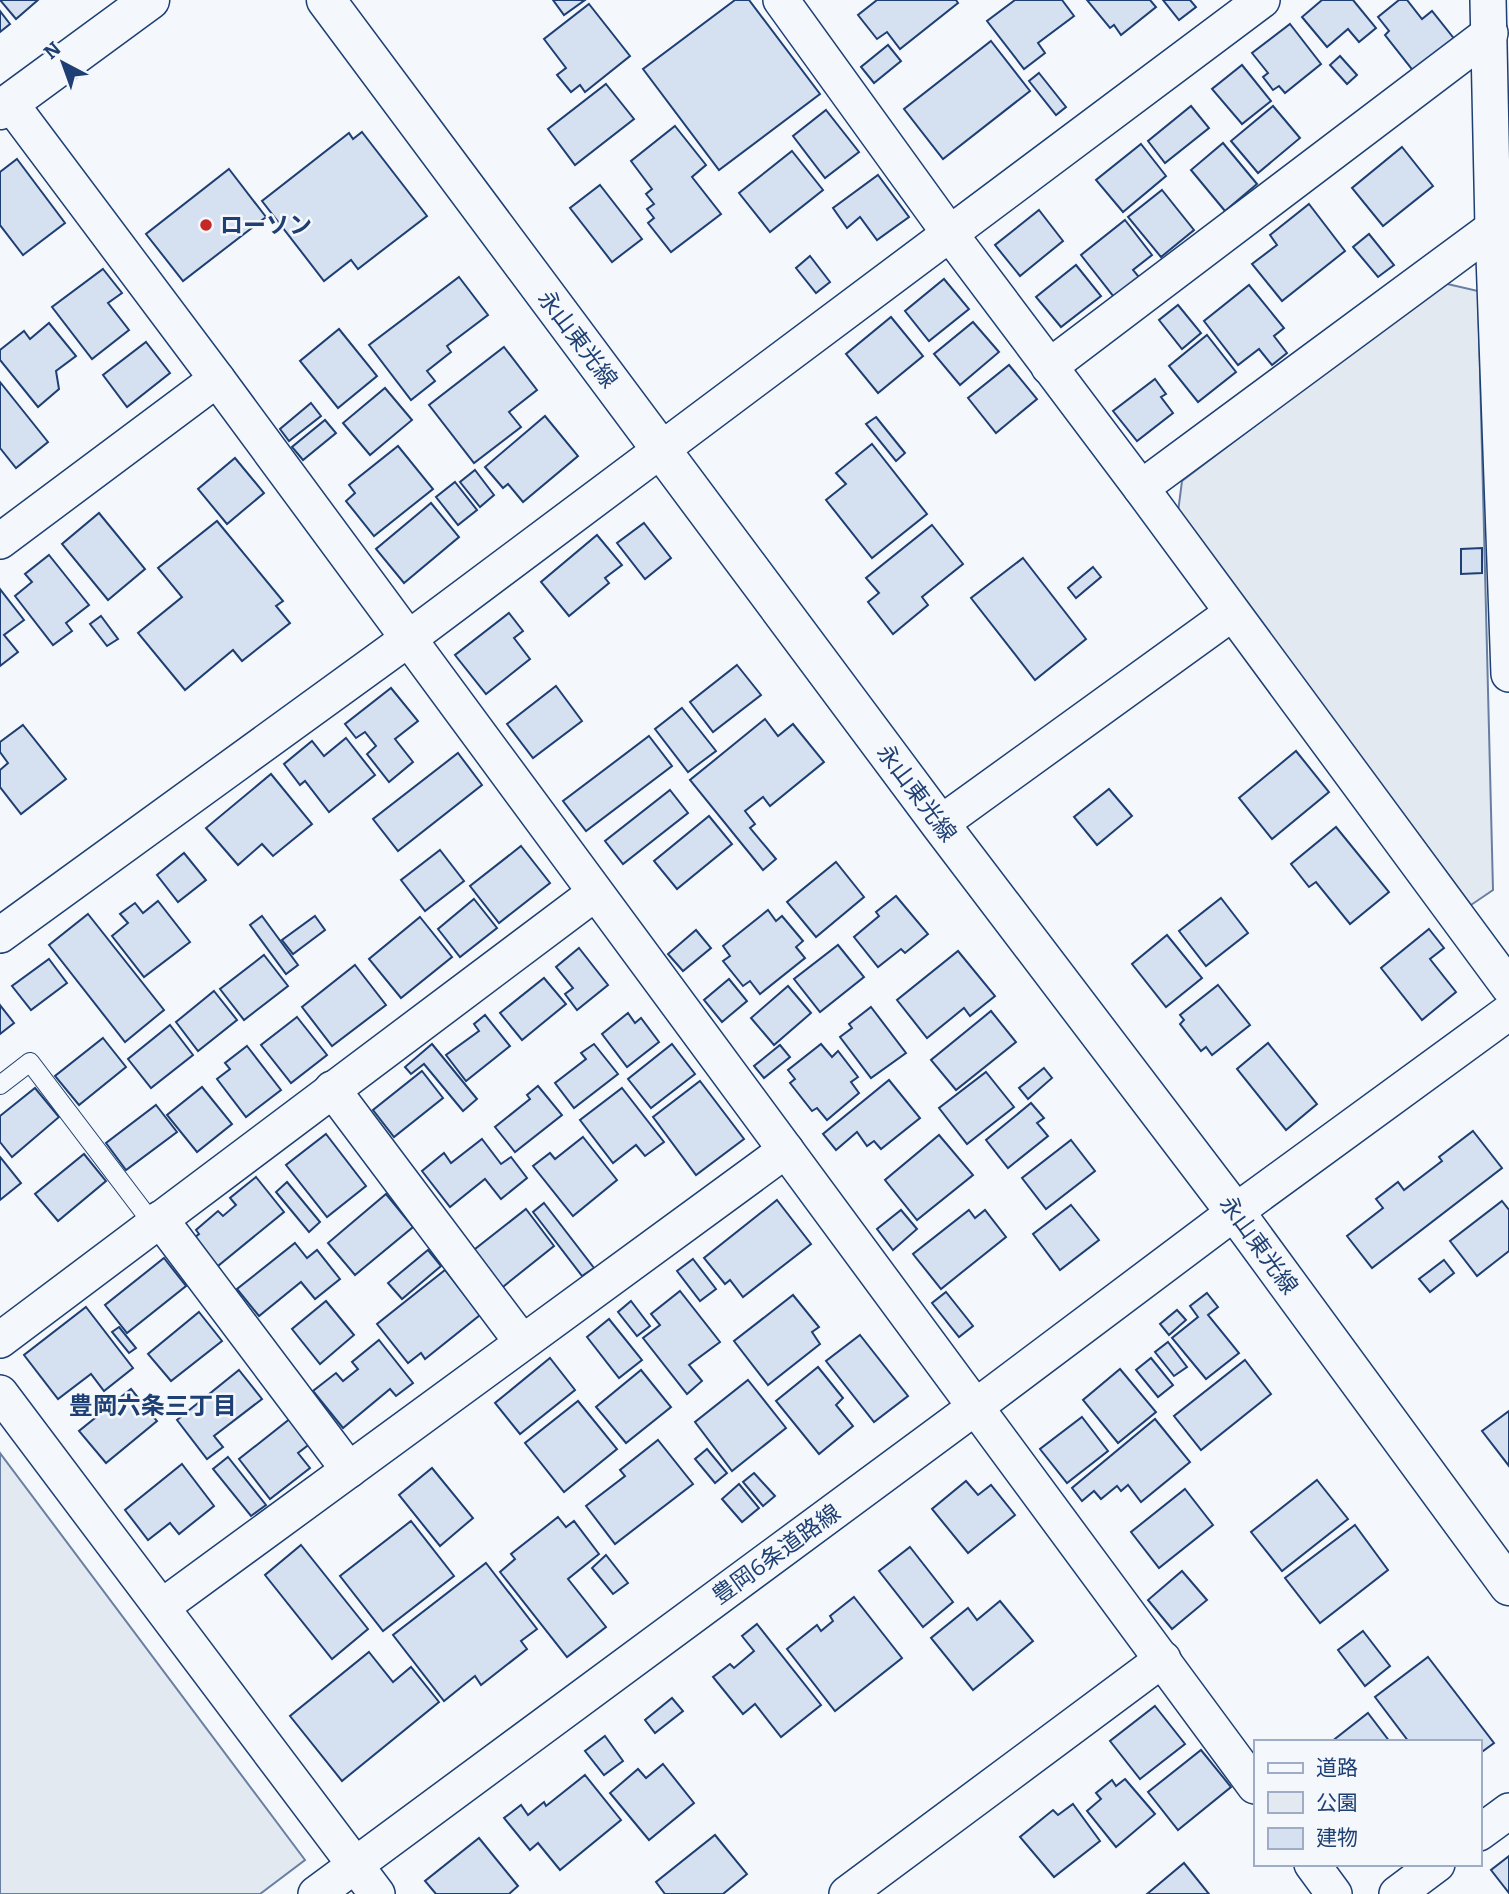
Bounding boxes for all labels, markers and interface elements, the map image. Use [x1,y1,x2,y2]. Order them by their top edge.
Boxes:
north arrow [28,28,98,98]
text: N [39,37,66,64]
place label: ローソン [220,211,312,239]
marker: ローソン [198,217,214,233]
street label: 永山東光線 [532,285,624,393]
street label: 永山東光線 [871,739,963,847]
street label: 永山東光線 [1214,1190,1304,1300]
district label: 豊岡六条三丁目 [69,1392,237,1420]
street label: 豊岡6条道路線 [706,1498,846,1610]
legend [1254,1740,1481,1866]
text: 道路 [1316,1755,1358,1781]
text: 公園 [1316,1790,1358,1816]
text: 建物 [1316,1825,1358,1851]

